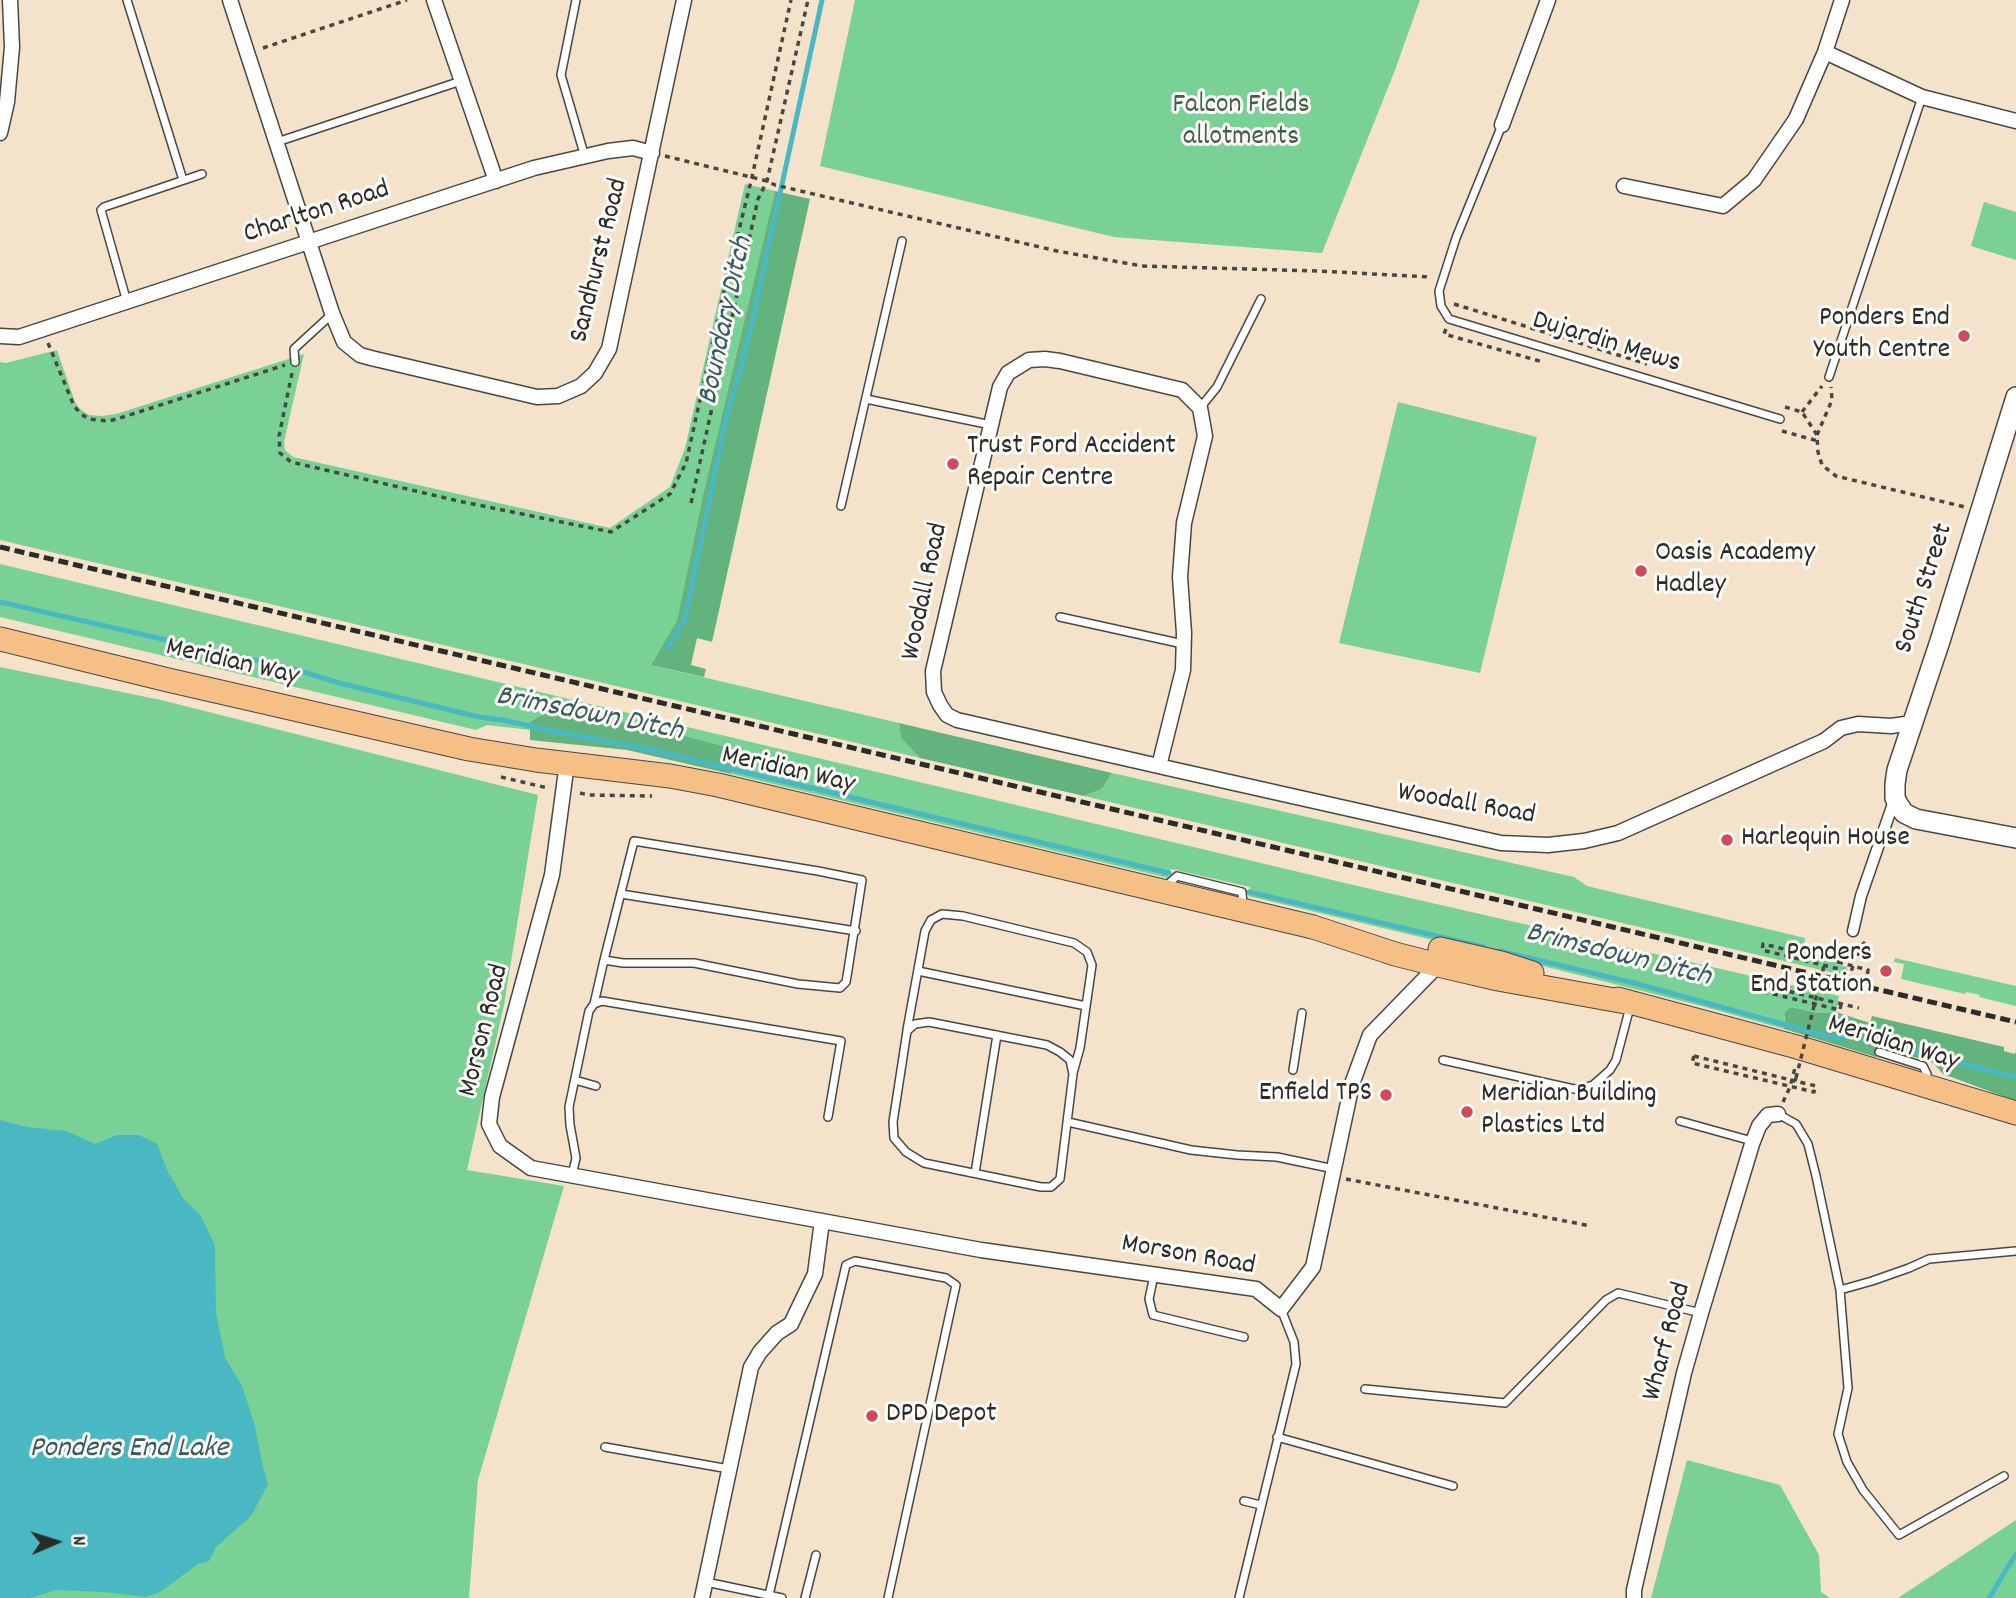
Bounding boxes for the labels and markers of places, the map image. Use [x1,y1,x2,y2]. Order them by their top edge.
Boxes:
place label: Ponders End Youth Centre [1814,303,1950,369]
marker: Ponders End Youth Centre [1956,328,1972,344]
place label: Trust Ford Accident Repair Centre [967,431,1176,497]
marker: Trust Ford Accident Repair Centre [945,456,961,472]
place label: Oasis Academy Hadley [1655,538,1815,604]
marker: Oasis Academy Hadley [1633,563,1649,579]
place label: Harlequin House [1741,823,1910,857]
marker: Harlequin House [1719,832,1735,848]
place label: Ponders End Station [1750,938,1872,1004]
marker: Ponders End Station [1878,963,1894,979]
place label: Enfield TPS [1259,1078,1372,1112]
place label: Meridian Building Plastics Ltd [1481,1079,1657,1145]
marker: Enfield TPS [1378,1087,1394,1103]
marker: Meridian Building Plastics Ltd [1459,1104,1475,1120]
place label: DPD Depot [886,1399,996,1433]
marker: DPD Depot [864,1408,880,1424]

